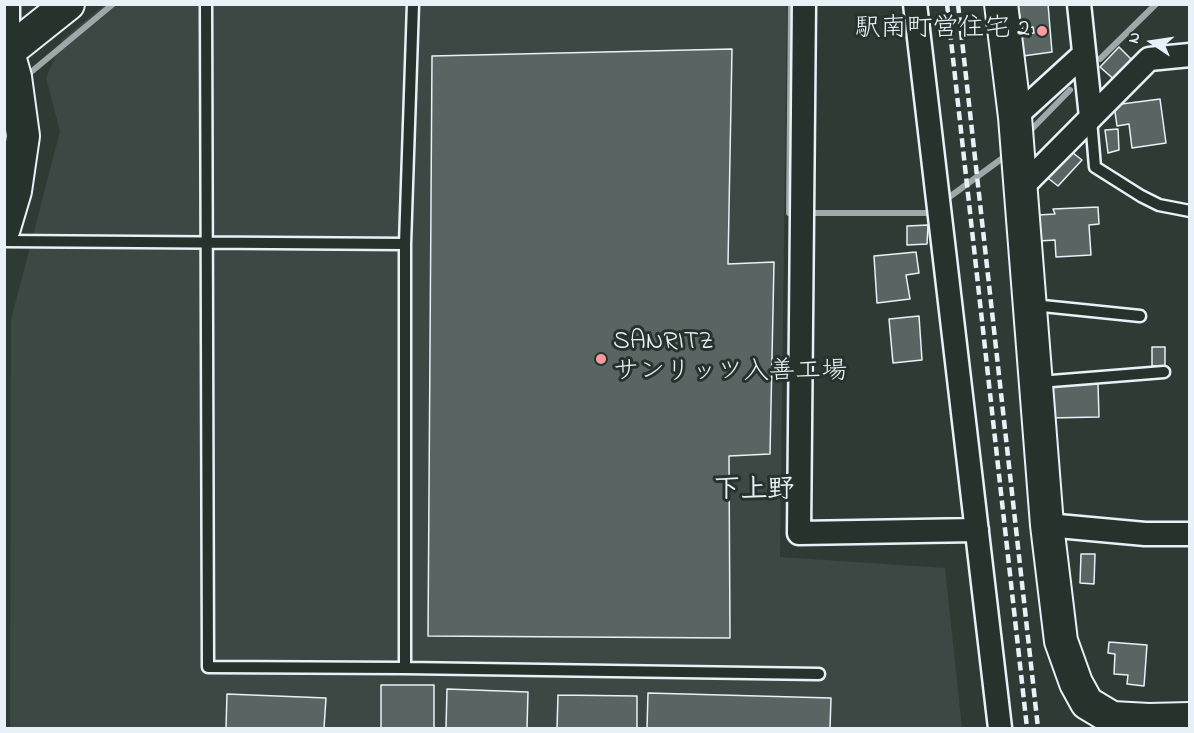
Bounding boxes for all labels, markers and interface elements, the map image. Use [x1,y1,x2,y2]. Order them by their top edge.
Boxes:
north arrow [1122,12,1182,72]
place label: 駅南町営住宅 2 [855,15,1030,47]
marker: 駅南町営住宅 2 [1035,24,1049,38]
text: N [1122,30,1147,46]
place label: SANRITZ サンリッツ入善工場 [613,328,847,390]
marker: SANRITZ サンリッツ入善工場 [594,352,608,366]
district label: 下上野 [714,477,794,509]

